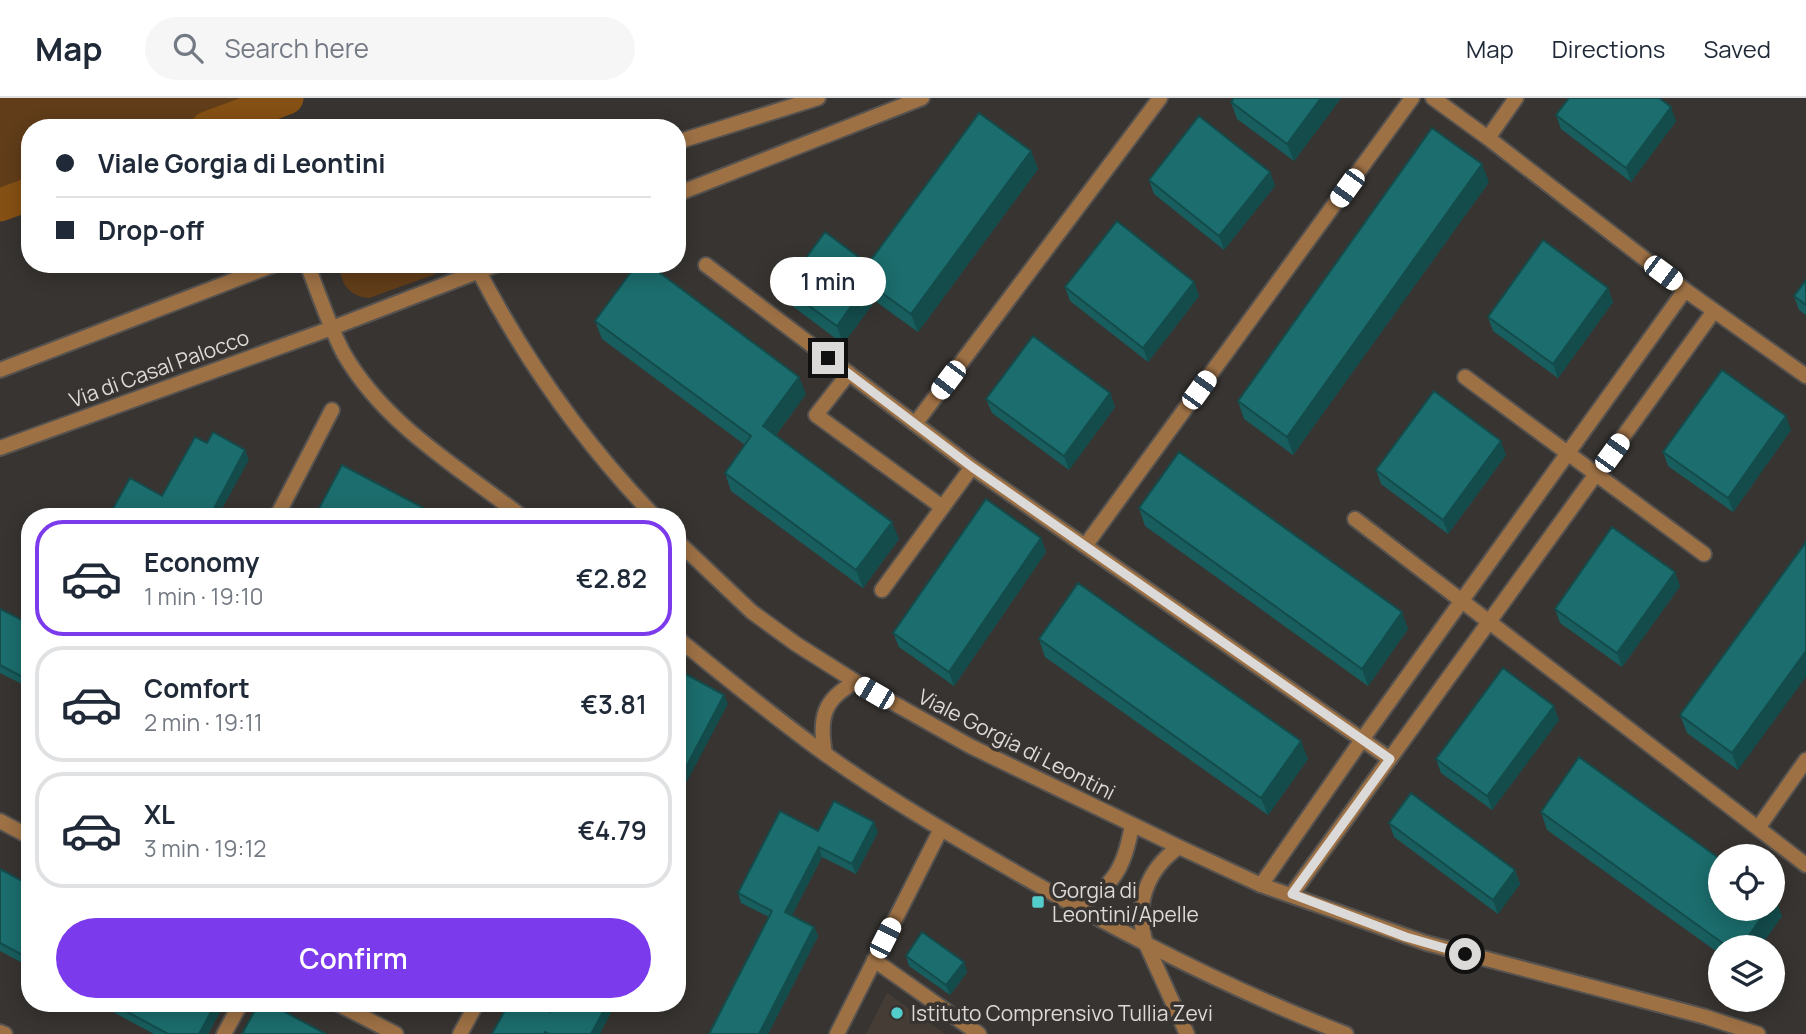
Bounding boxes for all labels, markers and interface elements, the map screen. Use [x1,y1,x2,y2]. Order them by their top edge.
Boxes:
search box [145,17,635,80]
text: Map [35,26,103,71]
icon: search [169,29,207,67]
text: Search here [225,30,369,66]
text: Map [1466,32,1514,65]
text: Directions [1552,32,1665,65]
text: Saved [1703,32,1771,65]
text: Viale Gorgia di Leontini [98,145,385,181]
car [1327,165,1368,211]
text: Drop-off [98,212,204,248]
car [1640,252,1687,294]
callout: 1 min [770,257,886,306]
text: 1 min [801,265,855,297]
street label: Via di Casal Palocco [65,322,253,414]
route end [812,342,844,374]
car [927,357,970,403]
car [1179,367,1220,413]
car [1592,430,1633,476]
text: Economy [144,544,259,580]
icon: car [60,547,123,610]
text: €2.82 [576,560,647,596]
text: 1 min · 19:10 [144,580,264,612]
text: Comfort [144,670,250,706]
icon: car [60,673,123,736]
car [851,673,898,713]
street label: Viale Gorgia di Leontini [914,682,1120,806]
text: €3.81 [581,686,647,722]
text: 2 min · 19:11 [144,706,263,738]
text: XL [144,796,175,832]
icon: car [60,799,123,862]
text: €4.79 [578,812,647,848]
text: 3 min · 19:12 [144,832,266,864]
map controls [1708,844,1785,1012]
button: locate [1708,844,1785,921]
place label: Gorgia di Leontini/Apelle [1052,876,1199,928]
marker: Gorgia di Leontini/Apelle [1030,894,1046,910]
car [867,915,904,961]
button: Confirm [56,918,651,998]
button: layers [1708,935,1785,1012]
route start [1449,938,1481,970]
place label: Istituto Comprensivo Tullia Zevi [911,999,1213,1027]
marker: Istituto Comprensivo Tullia Zevi [889,1005,905,1021]

